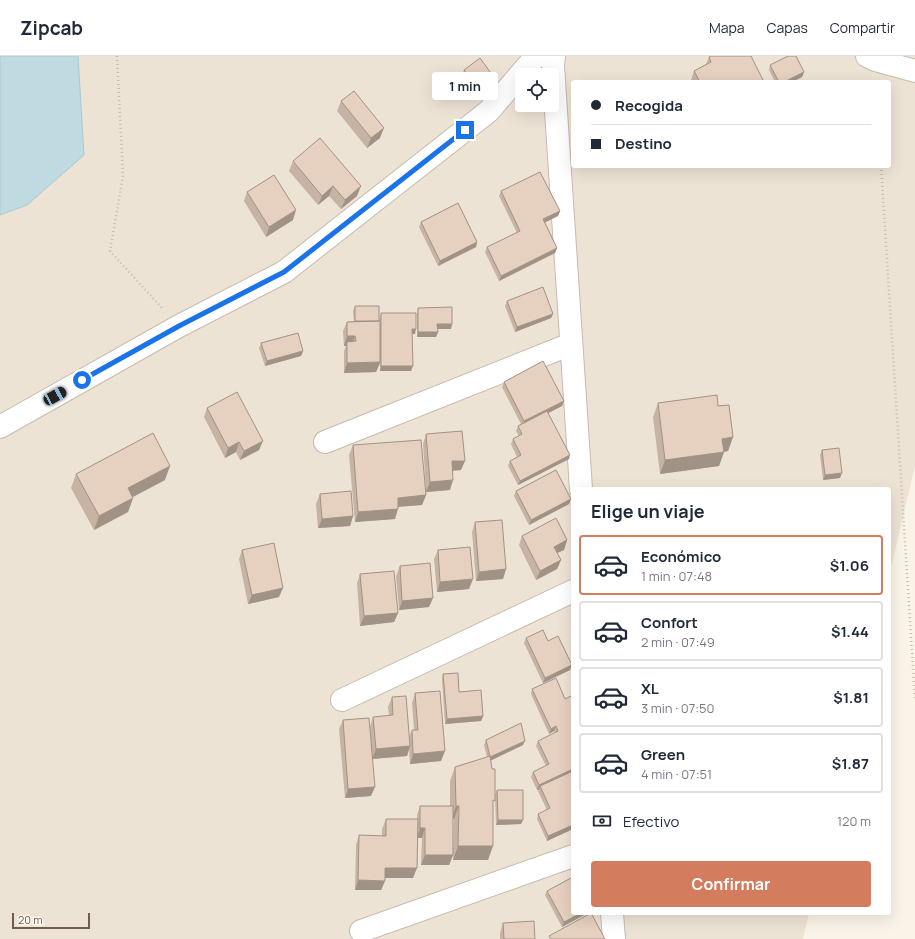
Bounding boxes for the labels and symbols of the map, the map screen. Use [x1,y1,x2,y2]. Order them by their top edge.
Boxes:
callout: 1 min [432,72,498,100]
route end [456,121,474,139]
route start [73,371,91,389]
car [42,385,68,407]
scale bar [12,911,90,930]

